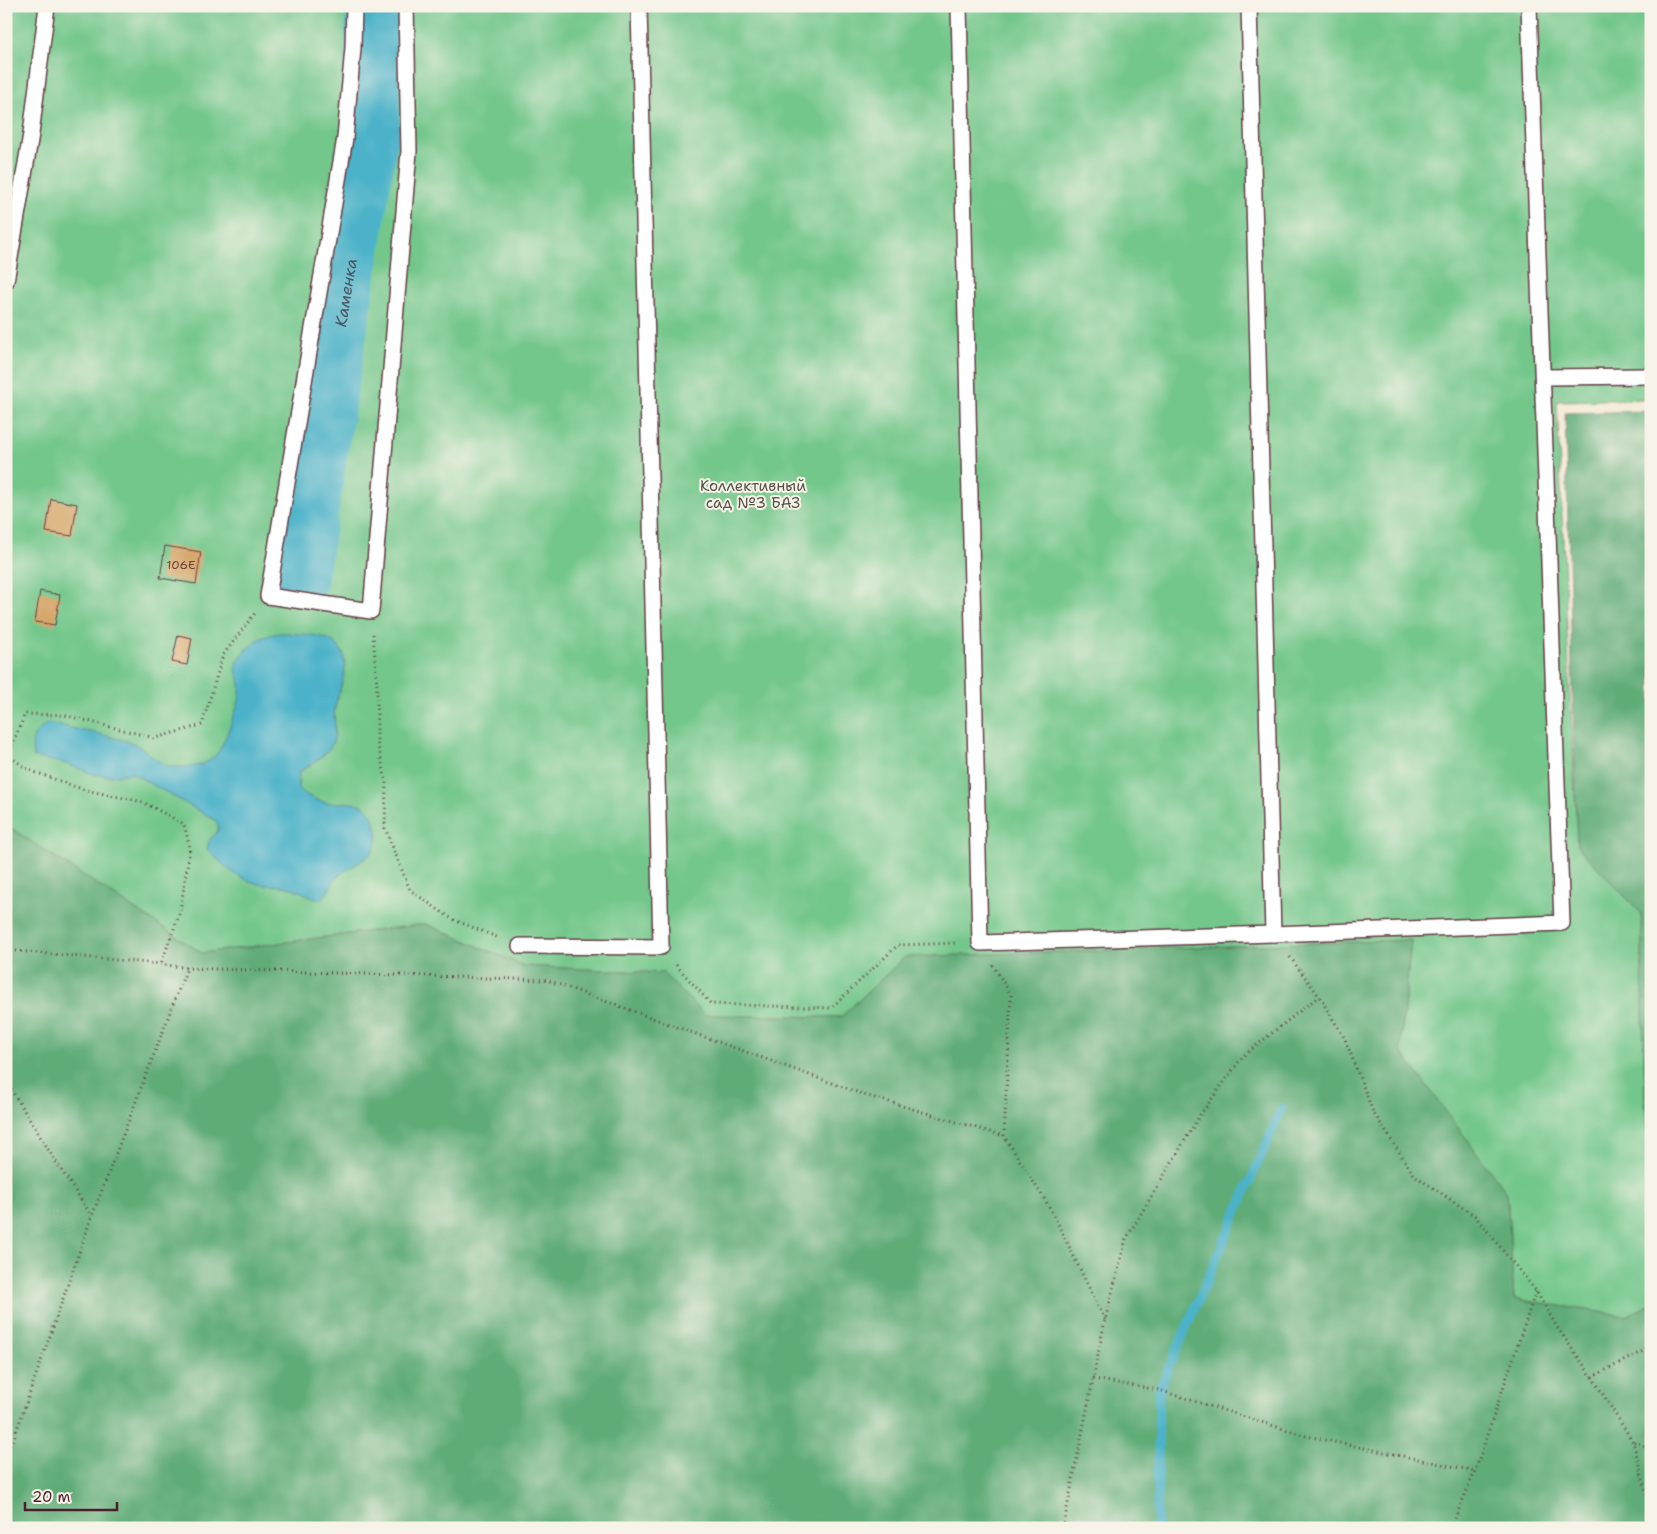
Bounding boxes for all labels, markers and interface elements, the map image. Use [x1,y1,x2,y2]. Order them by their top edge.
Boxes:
water label: Каменка [330,257,361,329]
park label: Коллективный сад №3 БАЗ [700,476,806,513]
house number: 106Е [167,557,195,573]
scale bar [25,1479,118,1511]
text: 20 m [32,1487,71,1507]

